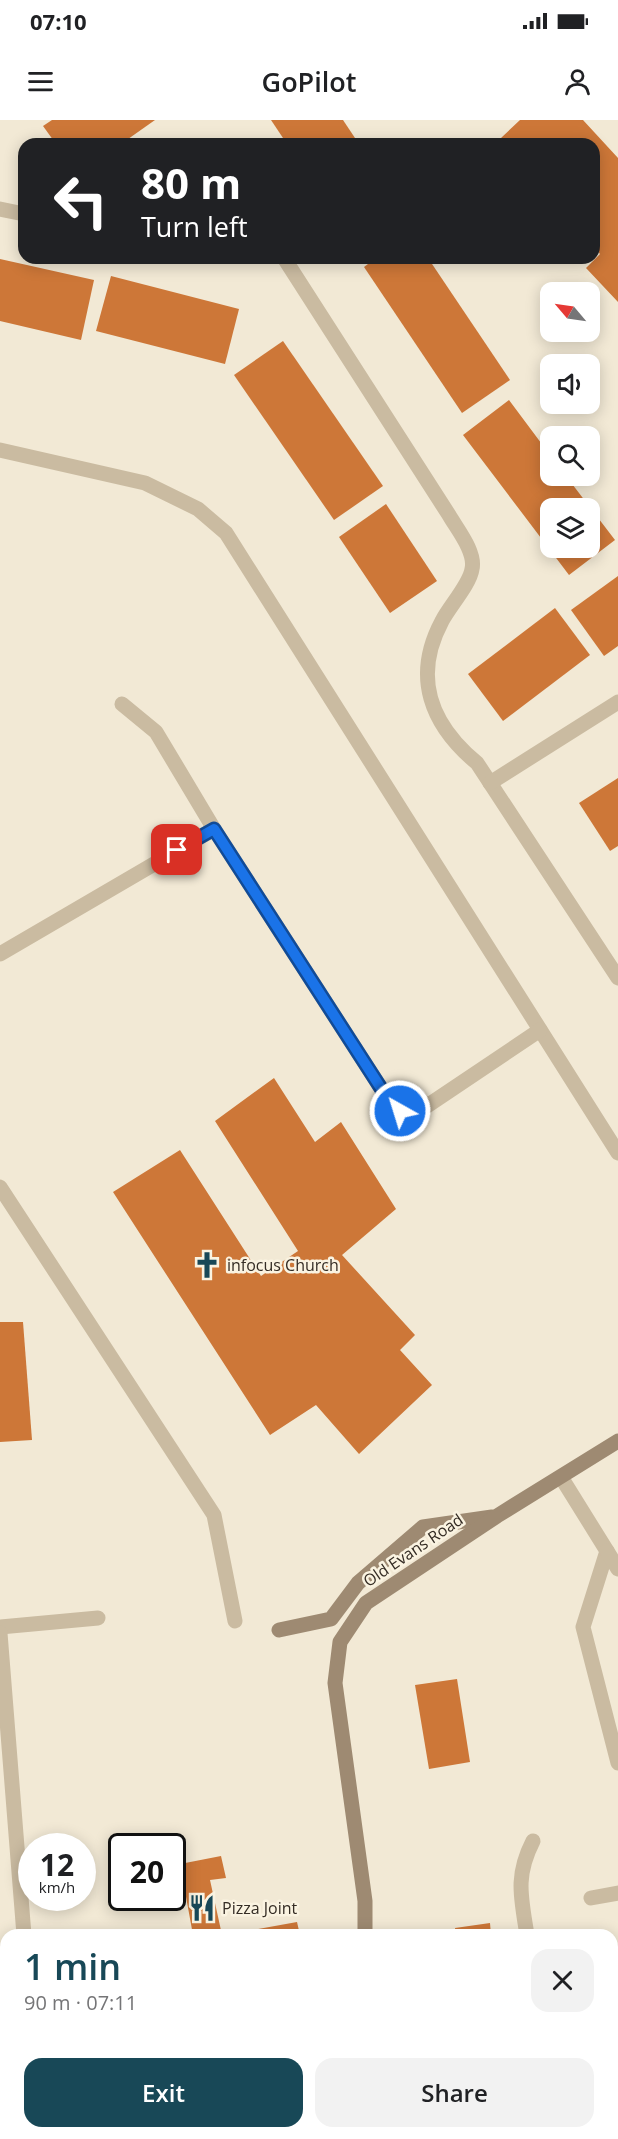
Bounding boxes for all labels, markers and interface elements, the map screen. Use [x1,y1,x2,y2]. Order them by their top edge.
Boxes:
text: 07:10 [30,6,87,36]
text: GoPilot [262,63,356,100]
icon: menu [24,65,57,98]
icon: person [561,65,594,98]
text: 80 m [141,154,241,211]
icon: left [42,162,120,240]
text: Turn left [141,208,248,245]
north arrow [540,282,600,342]
map controls [540,282,600,558]
button: sound [540,354,600,414]
button: search [540,426,600,486]
button: layers [540,498,600,558]
pin [151,824,202,875]
icon: arrive [160,833,193,866]
position arrow [368,1079,432,1143]
church icon: infocus Church [192,1250,222,1280]
place label: infocus Church [227,1254,339,1276]
street label: Old Evans Road [359,1508,467,1592]
speed limit sign: 20 [108,1833,186,1911]
text: 12 [40,1844,74,1885]
text: km/h [39,1877,75,1897]
restaurant icon: Pizza Joint [187,1893,217,1923]
place label: Pizza Joint [222,1897,297,1919]
text: 1 min [24,1942,121,1991]
button: close [531,1949,594,2012]
text: 90 m · 07:11 [24,1989,137,2016]
button: Exit [24,2058,303,2127]
button: Share [315,2058,594,2127]

